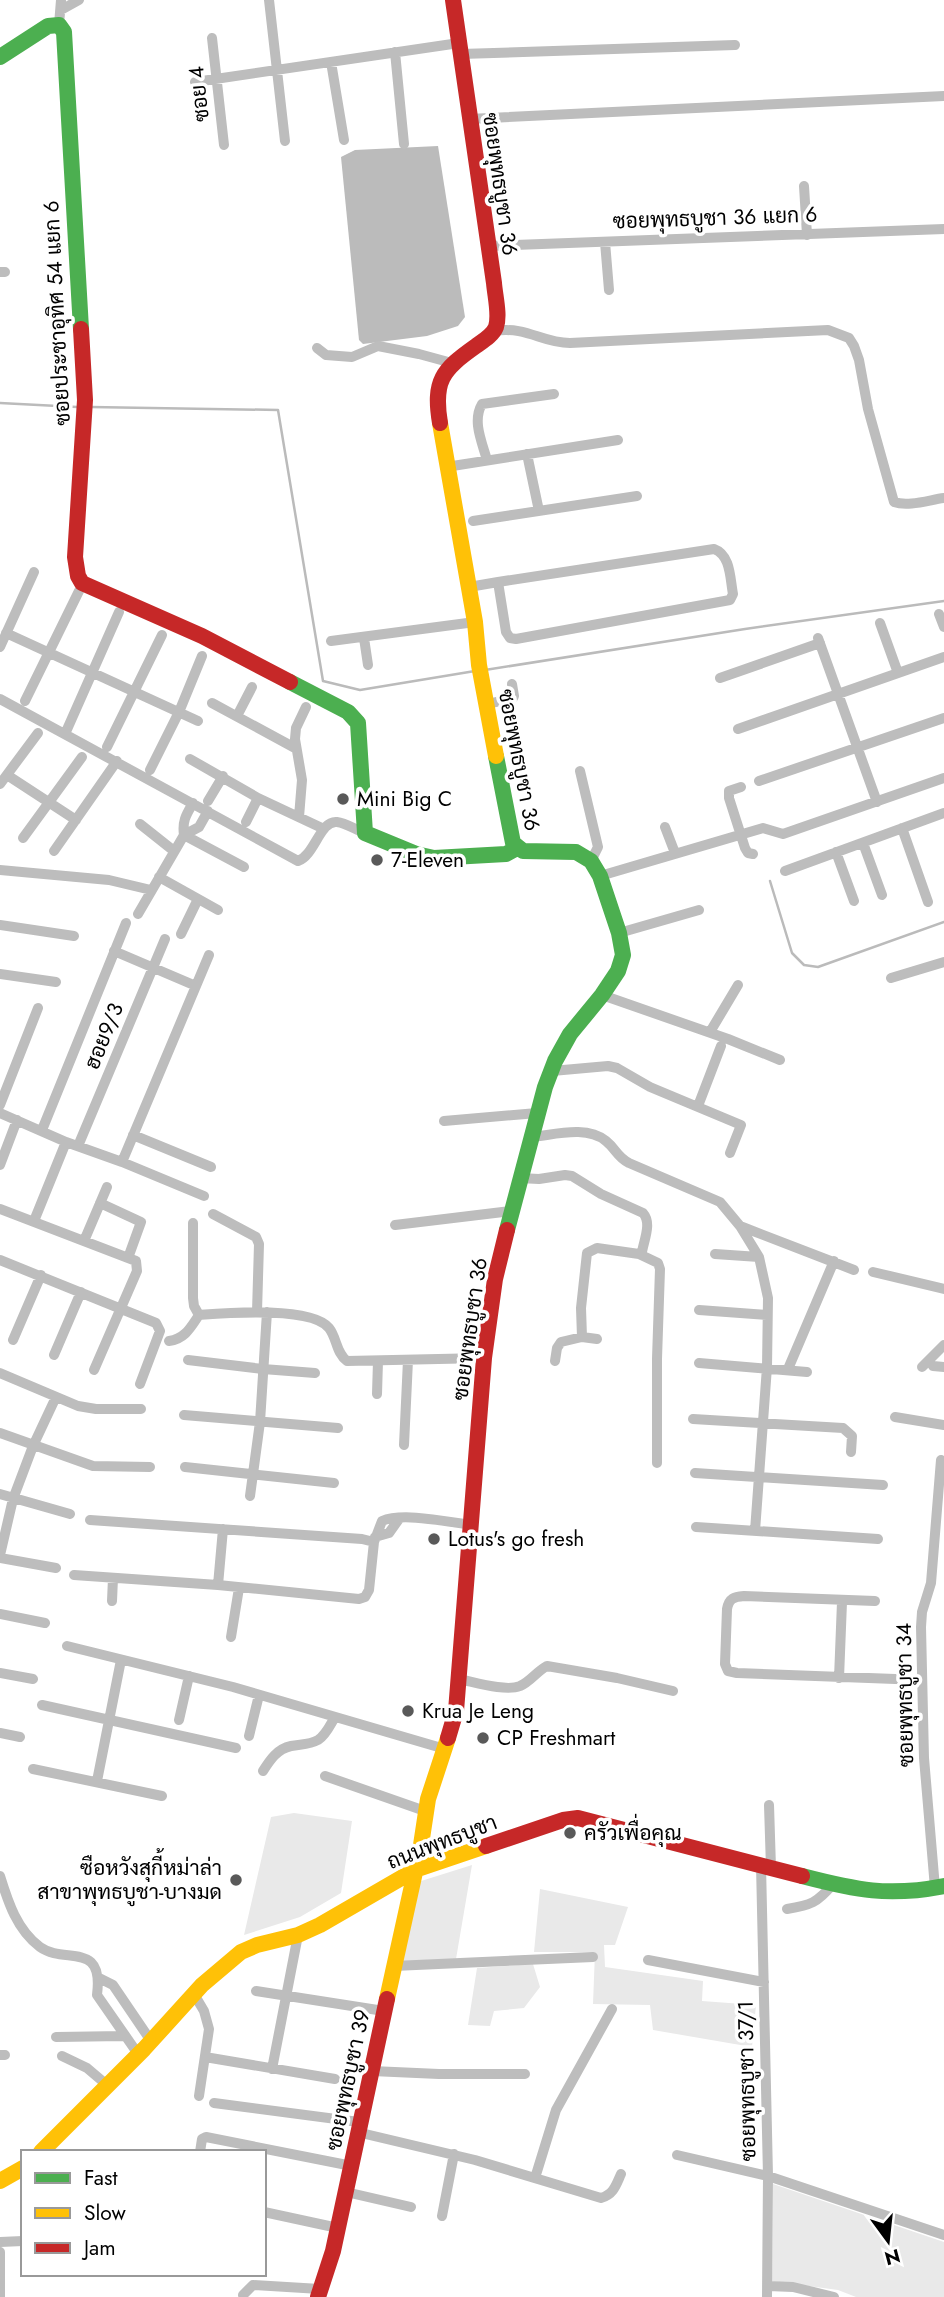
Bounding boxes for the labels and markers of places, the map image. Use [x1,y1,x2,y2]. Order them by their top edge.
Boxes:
place label: Mini Big C [357,784,452,814]
marker: Mini Big C [335,791,351,807]
place label: 7-Eleven [391,845,464,875]
marker: 7-Eleven [369,852,385,868]
place label: Lotus's go fresh [448,1524,584,1554]
marker: Lotus's go fresh [426,1531,442,1547]
place label: Krua Je Leng [422,1696,534,1726]
marker: Krua Je Leng [400,1703,416,1719]
place label: CP Freshmart [497,1723,615,1753]
marker: CP Freshmart [475,1730,491,1746]
place label: ครัวเพื่อคุณ [584,1813,682,1848]
marker: ครัวเพื่อคุณ [562,1825,578,1841]
place label: ซือหวังสุกี้หม่าล่า สาขาพุทธบูชา-บางมด [37,1848,222,1907]
marker: ซือหวังสุกี้หม่าล่า สาขาพุทธบูชา-บางมด [228,1872,244,1888]

